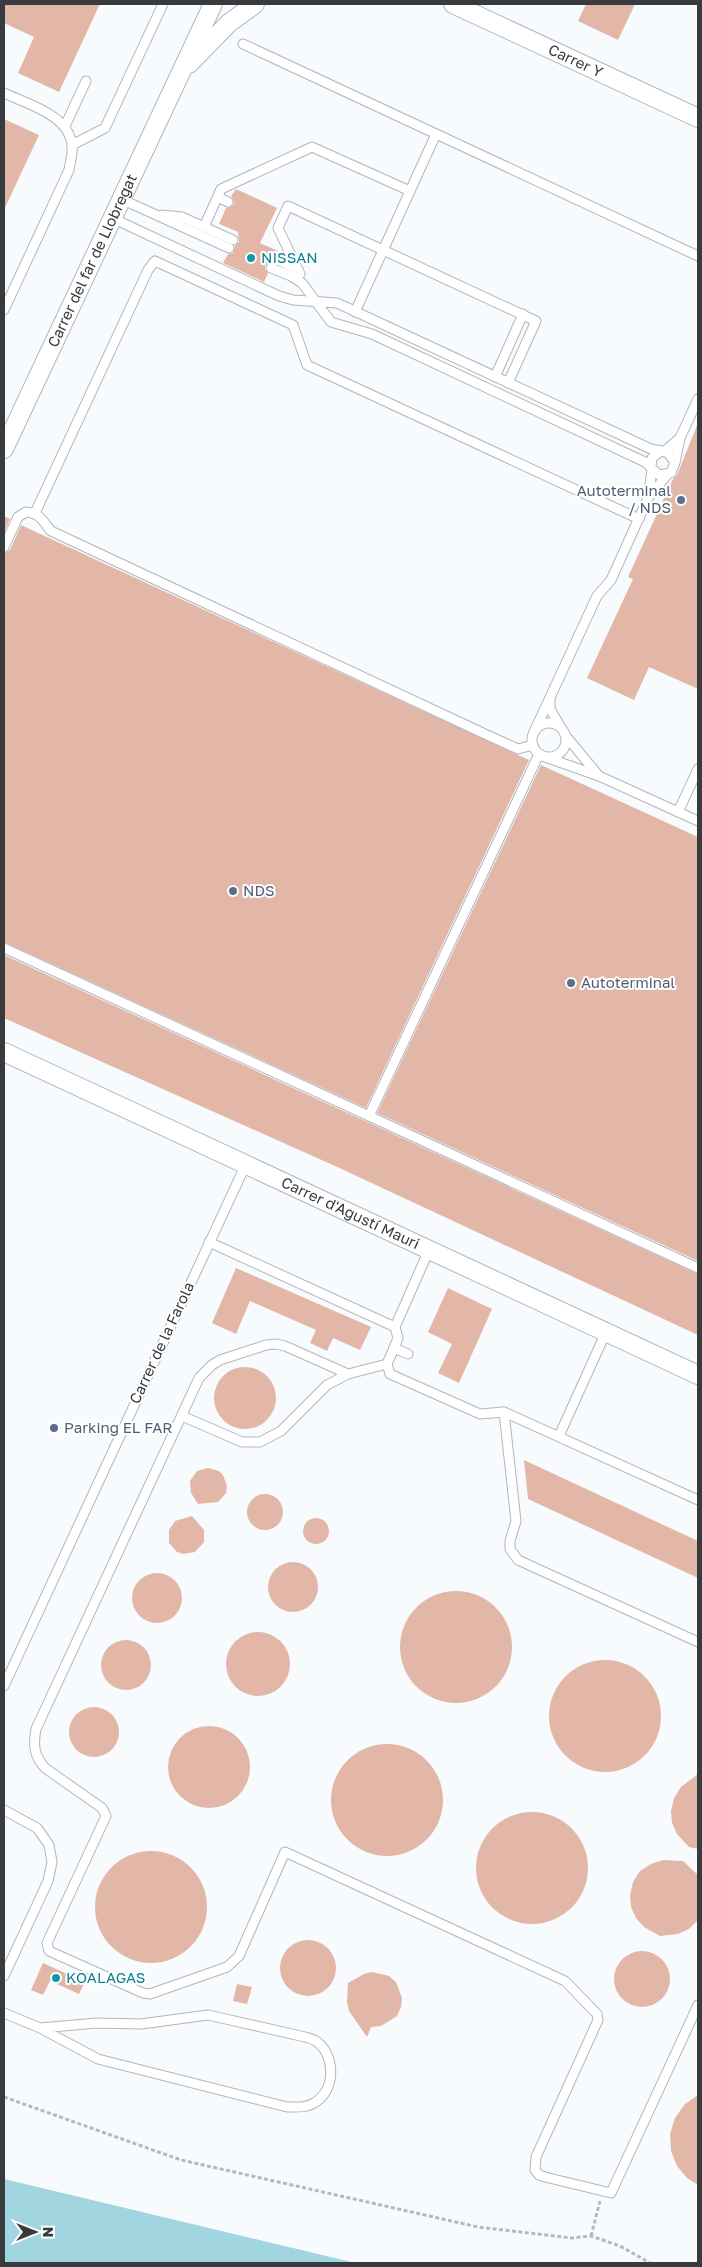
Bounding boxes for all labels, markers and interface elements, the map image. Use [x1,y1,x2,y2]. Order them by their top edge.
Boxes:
street label: Carrer Y [546,40,606,81]
street label: Carrer del far de Llobregat [43,171,140,350]
place label: NISSAN [261,248,318,266]
marker: NISSAN [245,252,257,264]
place label: Autoterminal / NDS [577,481,671,516]
marker: Autoterminal / NDS [675,494,687,506]
place label: NDS [243,881,275,899]
marker: NDS [227,885,239,897]
place label: Autoterminal [581,973,675,991]
marker: Autoterminal [565,977,577,989]
street label: Carrer d'Agustí Mauri [279,1172,423,1252]
street label: Carrer de la Farola [125,1279,197,1406]
place label: Parking EL FAR [64,1418,172,1436]
marker: Parking EL FAR [48,1422,60,1434]
place label: KOALAGAS [66,1968,145,1986]
marker: KOALAGAS [50,1972,62,1984]
north arrow [10,2207,60,2257]
text: N [40,2227,57,2237]

